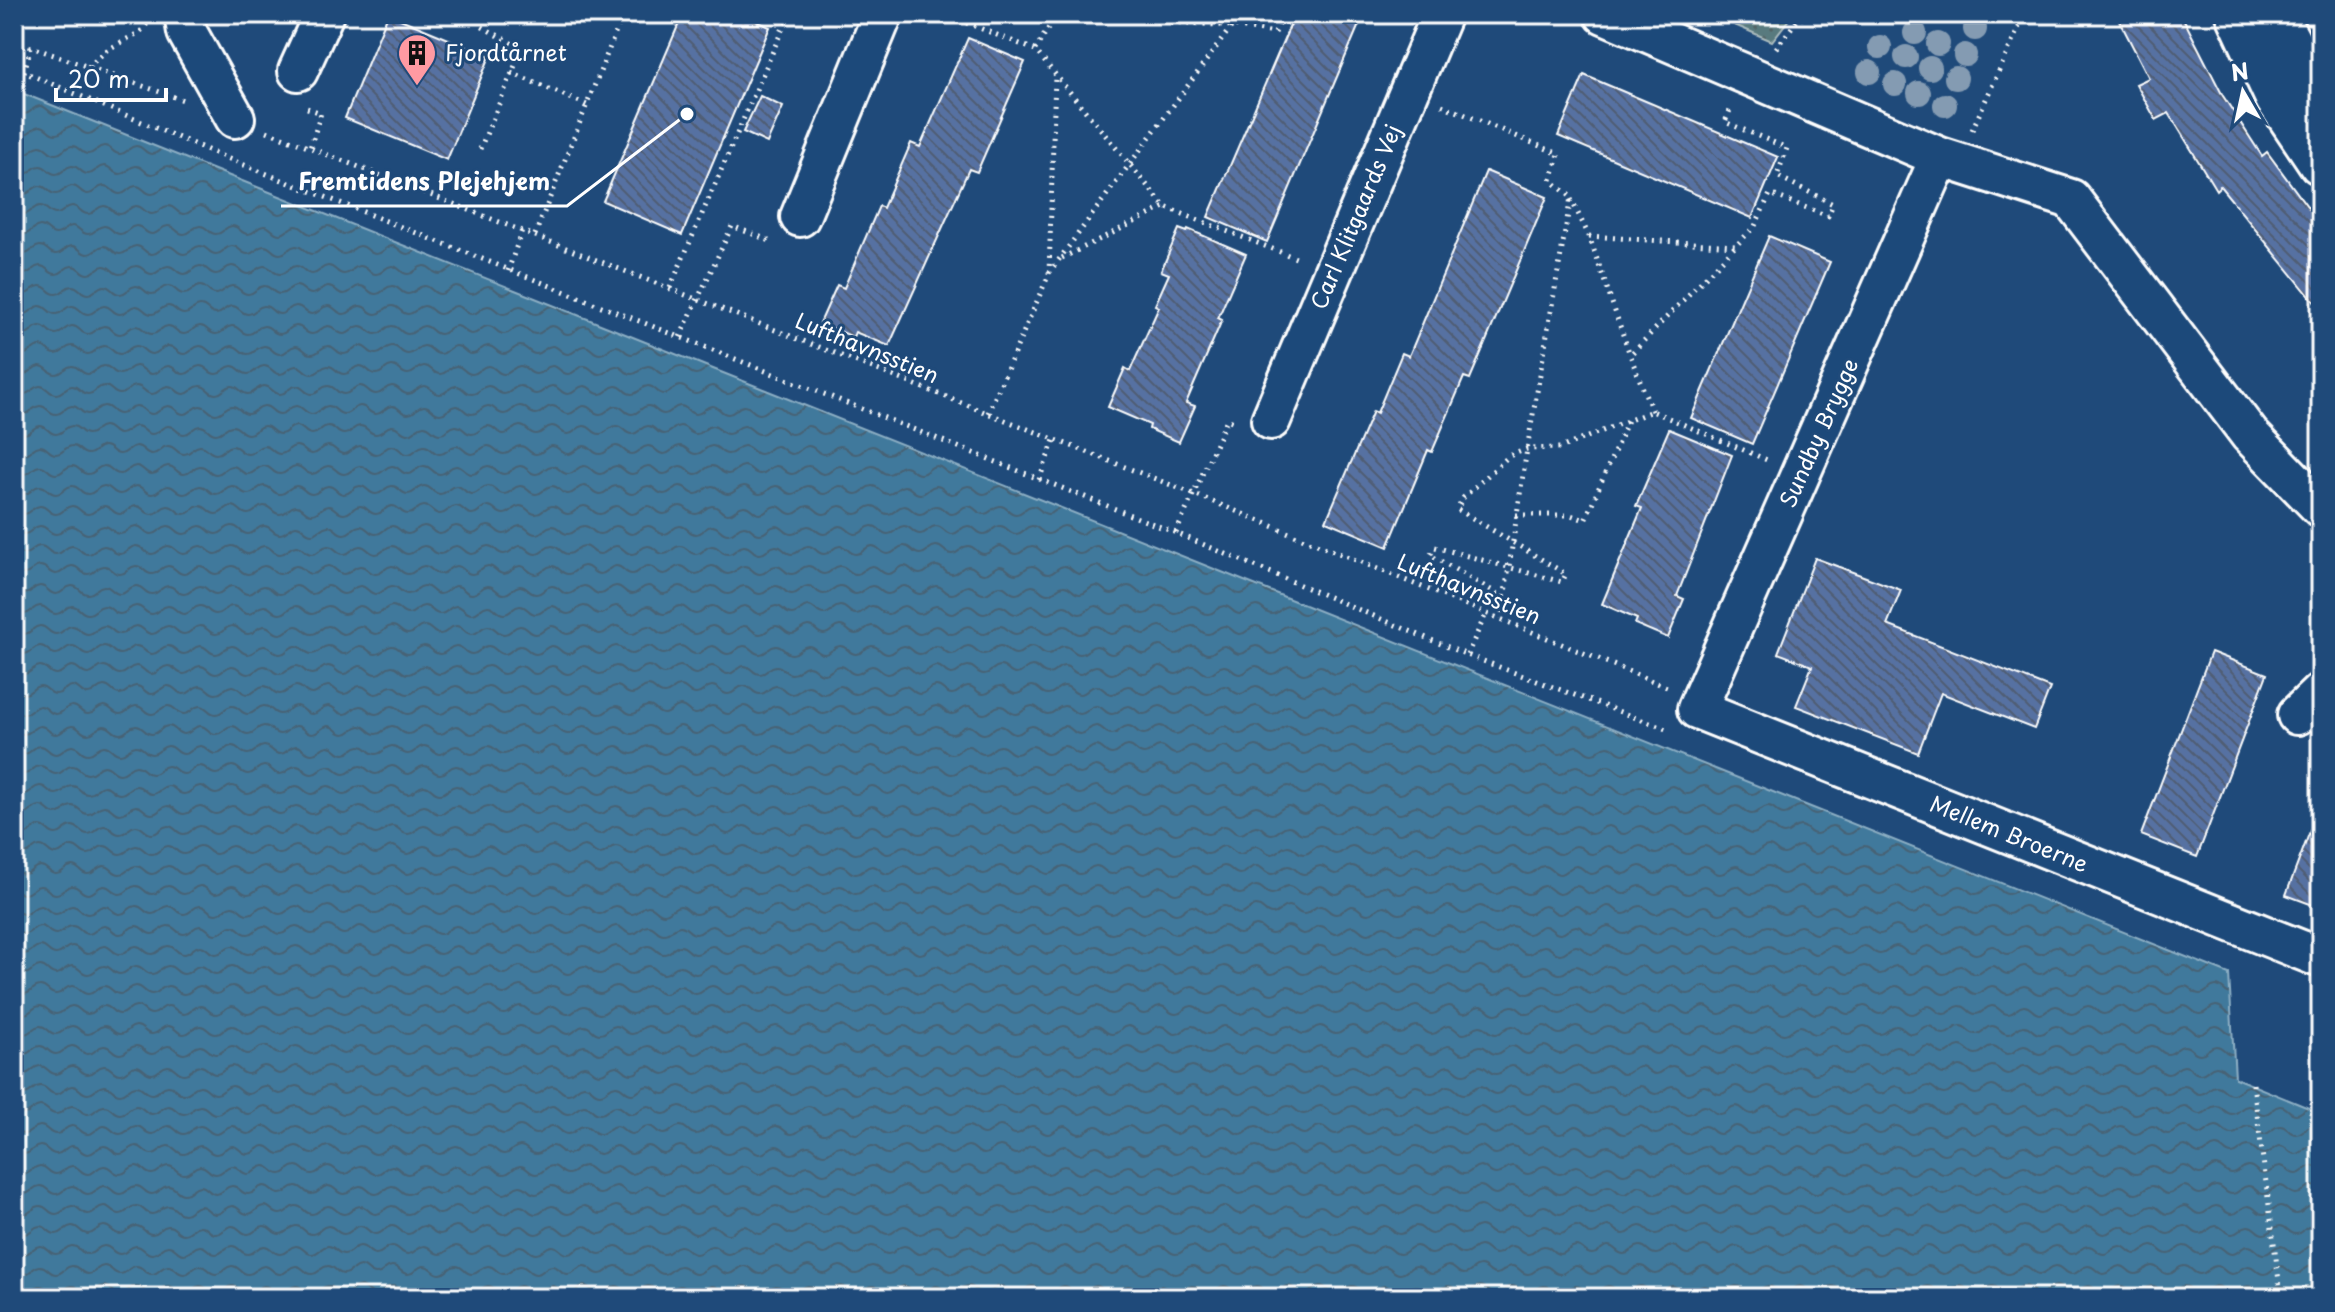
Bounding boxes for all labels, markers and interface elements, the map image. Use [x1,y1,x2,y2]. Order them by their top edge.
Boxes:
building icon: Fjordtårnet [396,32,438,87]
place label: Fjordtårnet [445,35,567,68]
scale bar [56,52,166,102]
north arrow [2203,52,2283,132]
text: N [2228,53,2251,88]
text: 20 m [68,60,130,96]
street label: Carl Klitgaards Vej [1301,119,1408,314]
callout: Fremtidens Plejehjem [281,158,567,206]
text: Fremtidens Plejehjem [298,162,550,198]
street label: Lufthavnsstien [791,303,944,390]
street label: Sundby Brygge [1770,352,1865,512]
street label: Lufthavnsstien [1393,544,1546,631]
street label: Mellem Broerne [1925,786,2094,879]

